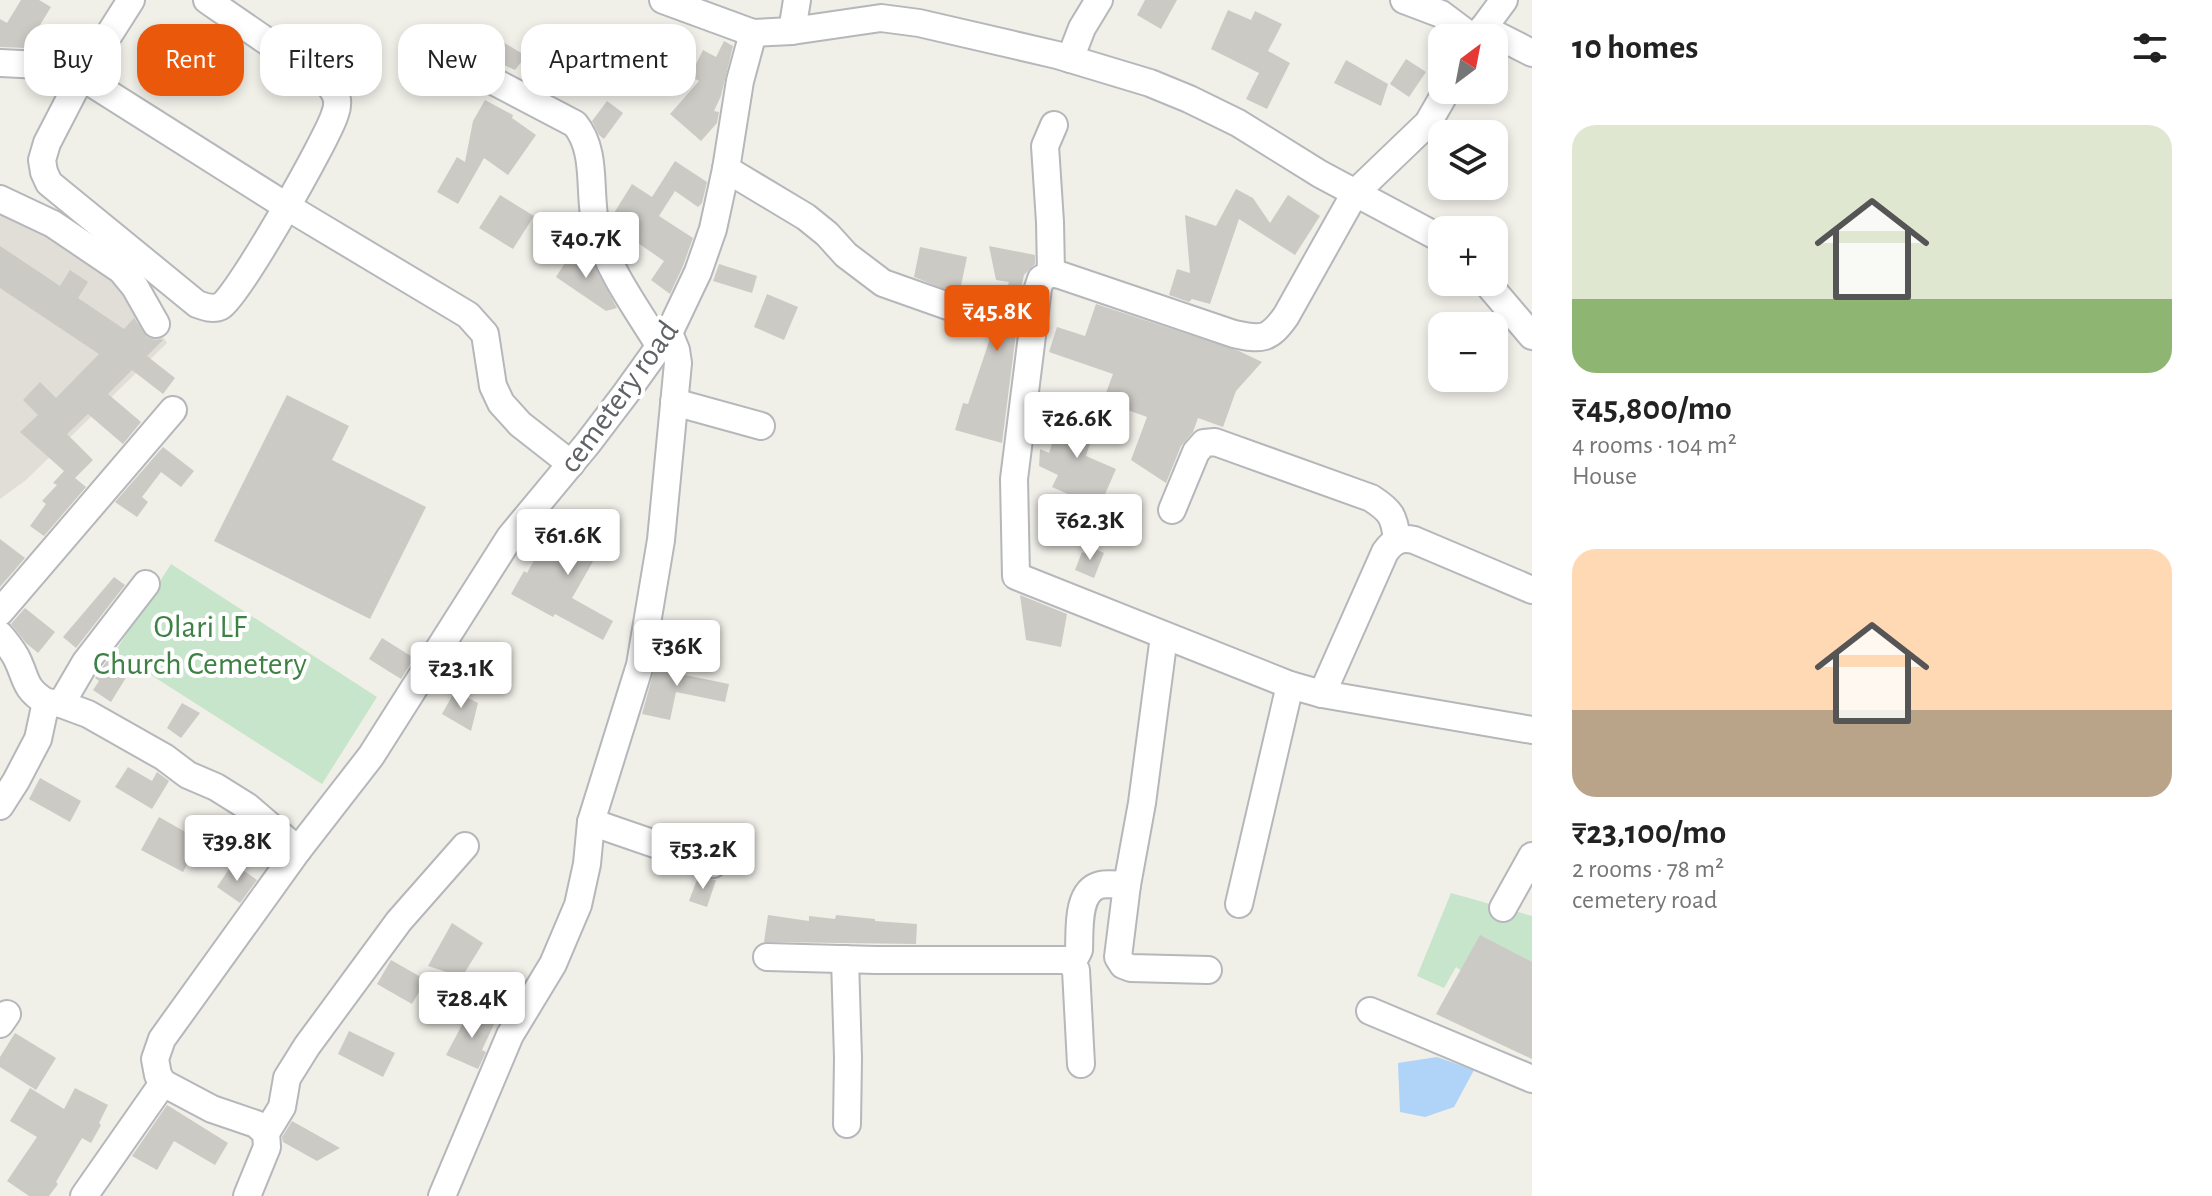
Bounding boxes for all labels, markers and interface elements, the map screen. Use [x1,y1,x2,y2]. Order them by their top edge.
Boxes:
chip: Buy [24,24,121,96]
chip: Rent [137,24,244,96]
chip: Filters [260,24,382,96]
chip: New [398,24,505,96]
chip: Apartment [521,24,696,96]
north arrow [1428,24,1508,104]
map controls [1428,24,1508,392]
icon: filters [2128,26,2172,70]
text: 10 homes [1572,31,1698,65]
button: layers [1428,120,1508,200]
icon: home [1800,177,1944,321]
pin: ₹40.7K [521,212,651,280]
button: + [1428,216,1508,296]
text: ₹40.7K [551,225,621,251]
pin: ₹45.8K [932,285,1062,353]
text: ₹45.8K [962,298,1032,324]
button: − [1428,312,1508,392]
street label: cemetery road [553,315,684,478]
pin: ₹26.6K [1012,392,1142,460]
text: ₹45,800/mo [1572,392,1732,426]
text: ₹26.6K [1042,405,1112,431]
text: 4 rooms · 104 m² [1572,432,1737,458]
text: House [1572,463,1637,489]
pin: ₹62.3K [1025,494,1155,562]
text: ₹62.3K [1056,507,1124,533]
pin: ₹61.6K [503,509,633,577]
text: ₹61.6K [535,522,601,548]
icon: home [1800,601,1944,745]
park label: Olari LF Church Cemetery [93,611,307,680]
pin: ₹36K [630,620,724,688]
text: ₹36K [652,633,702,659]
pin: ₹23.1K [396,642,526,710]
text: ₹23.1K [429,655,493,681]
pin: ₹39.8K [172,815,302,883]
text: ₹23,100/mo [1572,816,1726,850]
pin: ₹53.2K [638,823,768,891]
text: ₹39.8K [203,828,271,854]
text: ₹53.2K [670,836,736,862]
text: 2 rooms · 78 m² [1572,856,1724,882]
text: cemetery road [1572,887,1717,913]
pin: ₹28.4K [407,972,537,1040]
text: ₹28.4K [437,985,507,1011]

